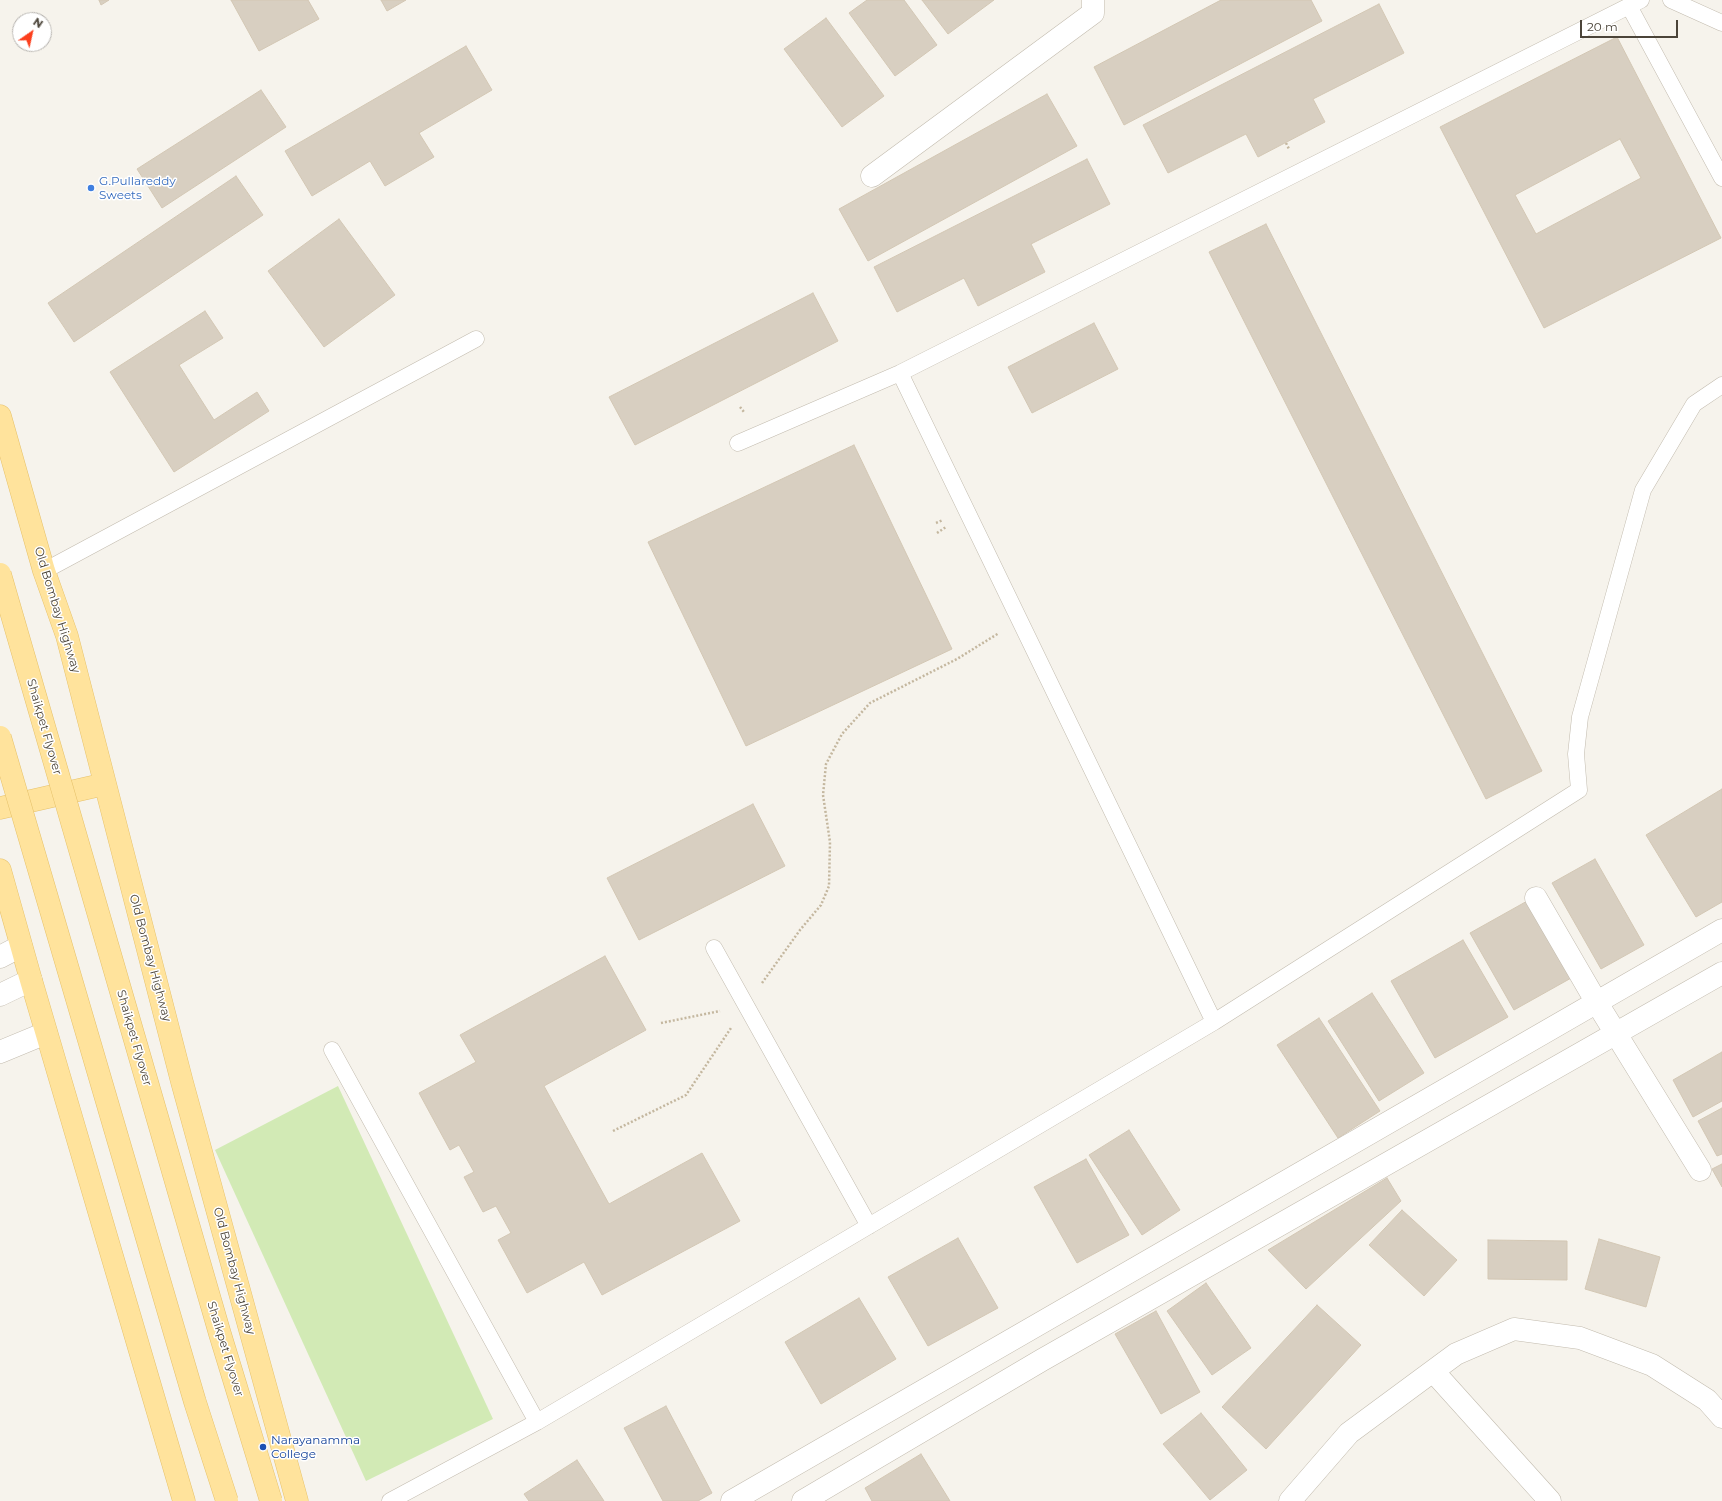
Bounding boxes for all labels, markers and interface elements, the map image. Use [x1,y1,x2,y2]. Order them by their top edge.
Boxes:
north arrow [12,12,52,52]
scale bar [1582,12,1680,38]
text: N [31,15,46,31]
text: 20 m [1587,19,1618,34]
place label: G.Pullareddy Sweets [99,174,176,202]
marker: G.Pullareddy Sweets [86,183,96,193]
street label: Old Bombay Highway [31,545,83,675]
street label: Shaikpet Flyover [23,677,65,777]
street label: Old Bombay Highway [126,893,174,1023]
street label: Shaikpet Flyover [113,988,155,1088]
street label: Old Bombay Highway [210,1206,258,1336]
street label: Shaikpet Flyover [204,1300,246,1398]
place label: Narayanamma College [271,1433,360,1461]
marker: Narayanamma College [258,1442,268,1452]

